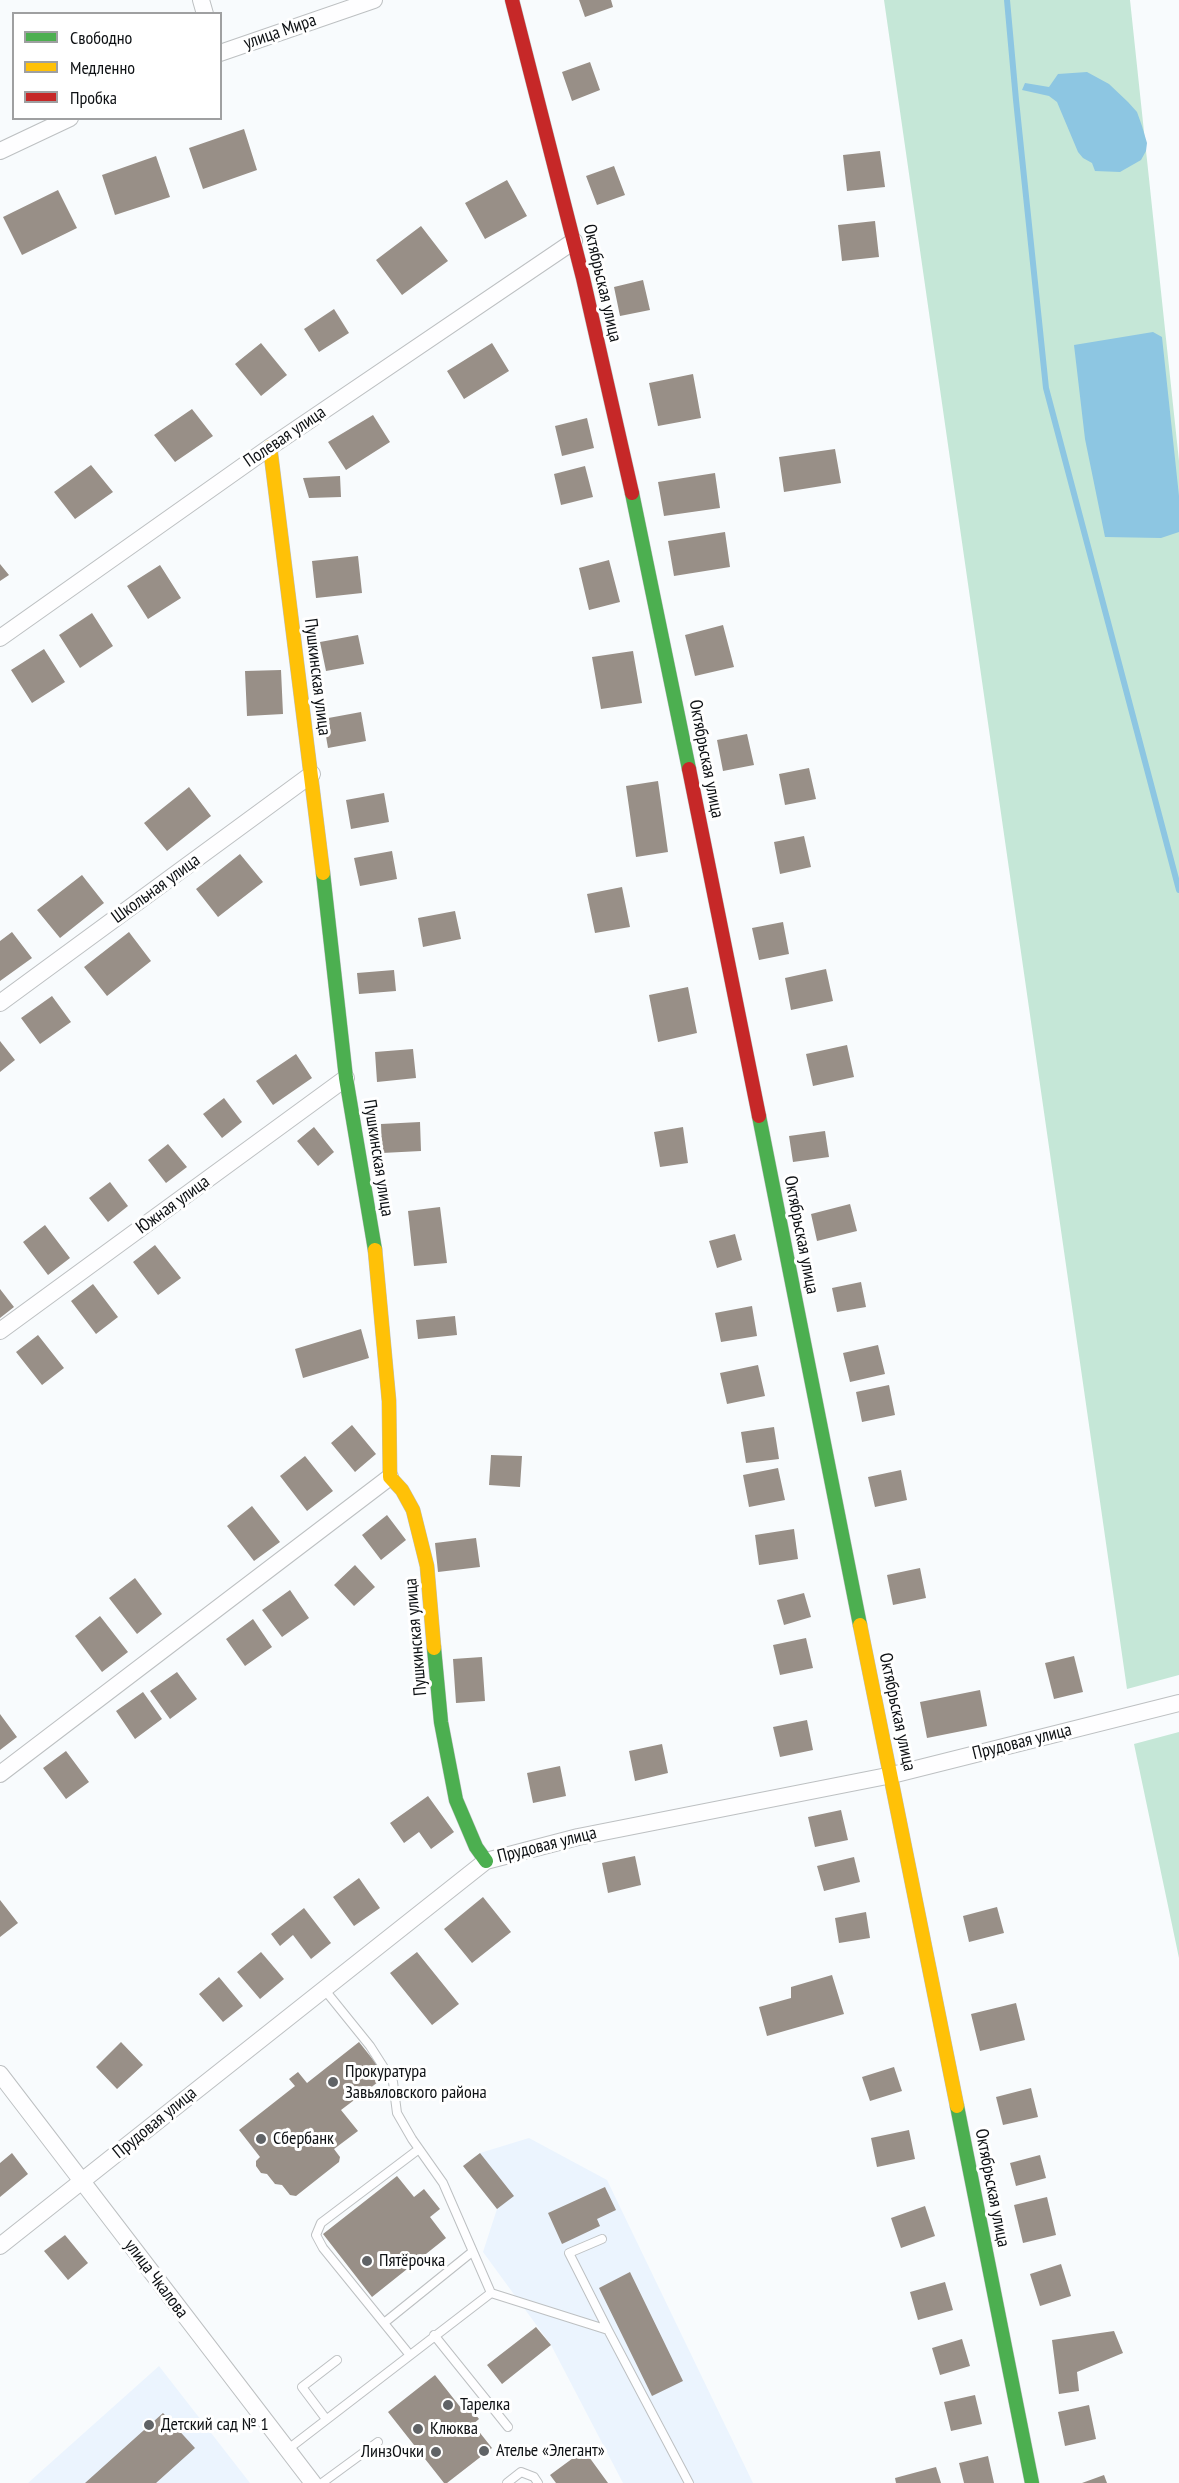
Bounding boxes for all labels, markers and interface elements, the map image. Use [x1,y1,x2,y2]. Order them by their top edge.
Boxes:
street label: улица Мира [241,10,319,54]
legend [12,12,222,120]
text: Свободно [70,26,132,49]
text: Медленно [70,56,135,79]
text: Пробка [70,86,117,109]
street label: Октябрьская улица [578,222,626,344]
street label: Полевая улица [240,402,330,472]
street label: Пушкинская улица [299,617,335,737]
street label: Октябрьская улица [684,698,728,820]
street label: Школьная улица [108,850,204,928]
street label: Пушкинская улица [358,1098,398,1218]
street label: Южная улица [132,1171,214,1239]
street label: Октябрьская улица [779,1174,823,1296]
street label: Пушкинская улица [400,1577,432,1697]
street label: Октябрьская улица [874,1651,920,1773]
street label: Прудовая улица [970,1719,1074,1765]
street label: Прудовая улица [495,1822,599,1868]
place label: Прокуратура Завьяловского района [345,2061,487,2104]
marker: Прокуратура Завьяловского района [326,2075,340,2089]
street label: Прудовая улица [109,2083,201,2163]
street label: Октябрьская улица [970,2127,1014,2249]
place label: Сбербанк [273,2128,334,2150]
marker: Сбербанк [254,2132,268,2146]
street label: улица Чкалова [119,2235,193,2323]
place label: Пятёрочка [379,2250,445,2272]
marker: Пятёрочка [360,2254,374,2268]
place label: Тарелка [460,2394,510,2416]
marker: Тарелка [441,2398,455,2412]
place label: Детский сад № 1 [161,2414,269,2436]
marker: Детский сад № 1 [142,2418,156,2432]
place label: Клюква [430,2418,478,2440]
marker: Клюква [411,2422,425,2436]
place label: Ателье «Элегант» [496,2440,605,2462]
place label: ЛинзОчки [361,2441,424,2463]
marker: Ателье «Элегант» [477,2444,491,2458]
marker: ЛинзОчки [429,2445,443,2459]

